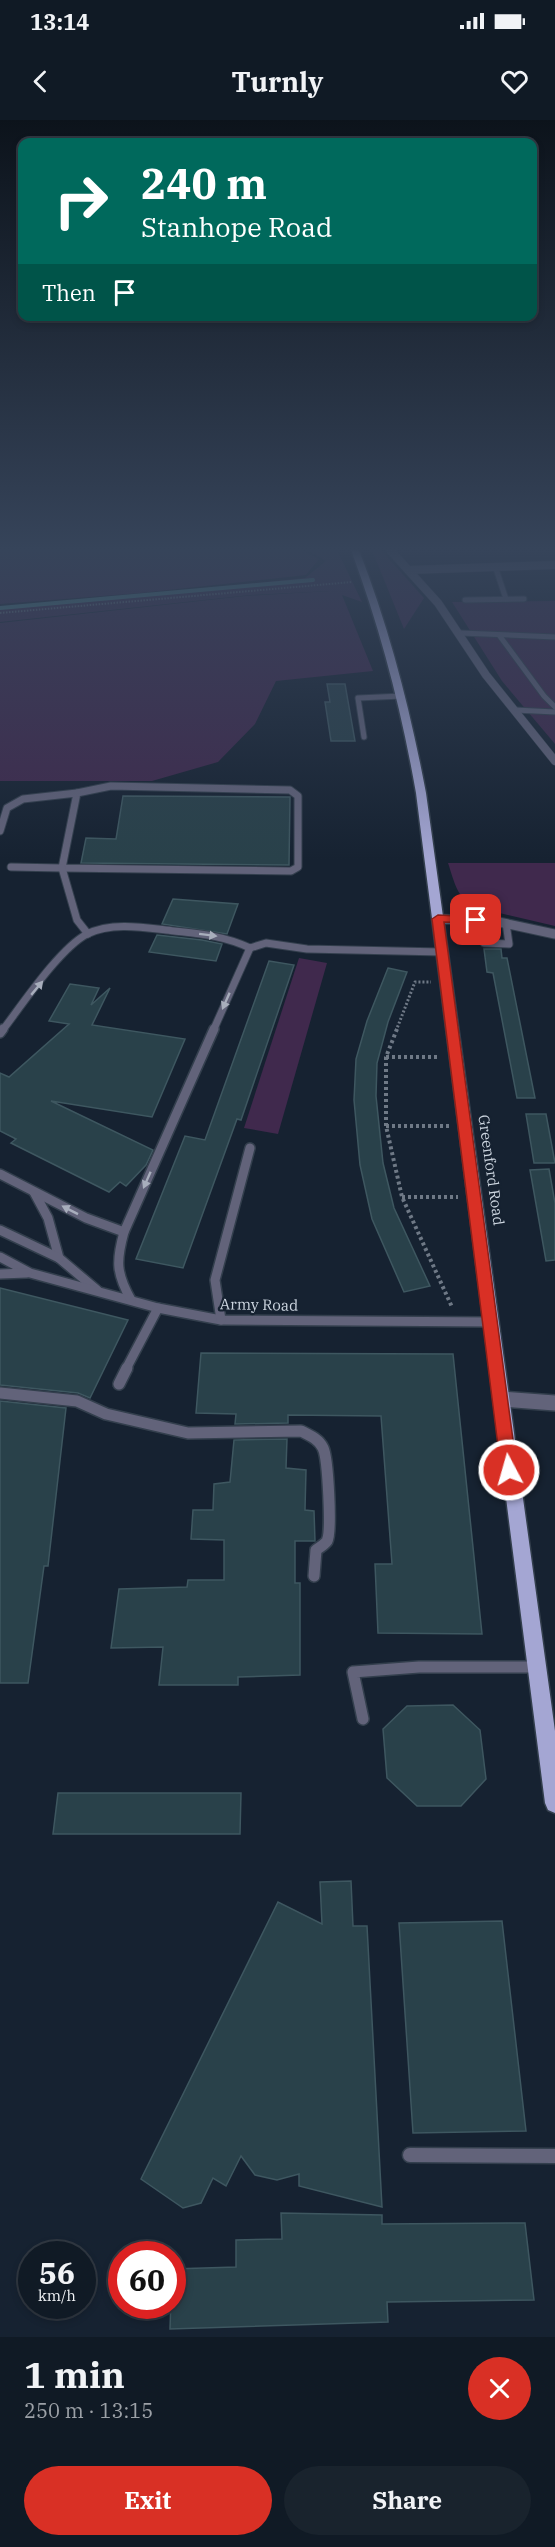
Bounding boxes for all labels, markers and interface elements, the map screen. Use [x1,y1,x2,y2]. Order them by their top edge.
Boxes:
text: 13:14 [30,7,89,36]
text: Turnly [232,64,323,99]
icon: back [24,65,57,98]
icon: heart [498,65,531,98]
text: 240 m [141,156,267,211]
icon: right [42,162,120,240]
text: Stanhope Road [141,209,332,244]
icon: arrive [108,276,141,309]
text: Then [42,278,96,307]
pin [450,894,501,945]
icon: arrive [459,903,492,936]
one-way arrow [198,930,217,939]
one-way arrow [31,980,44,996]
one-way arrow [221,993,231,1011]
street label: Greenford Road [474,1113,509,1227]
one-way arrow [142,1171,152,1189]
one-way arrow [61,1205,78,1214]
street label: Army Road [220,1294,298,1315]
position arrow [477,1438,541,1502]
speed limit sign: 60 [108,2241,186,2319]
text: 56 [39,2253,75,2292]
text: km/h [38,2286,76,2305]
text: 1 min [24,2351,125,2398]
button: close [468,2357,531,2420]
text: 250 m · 13:15 [24,2397,153,2424]
button: Exit [24,2466,272,2535]
button: Share [284,2466,531,2535]

